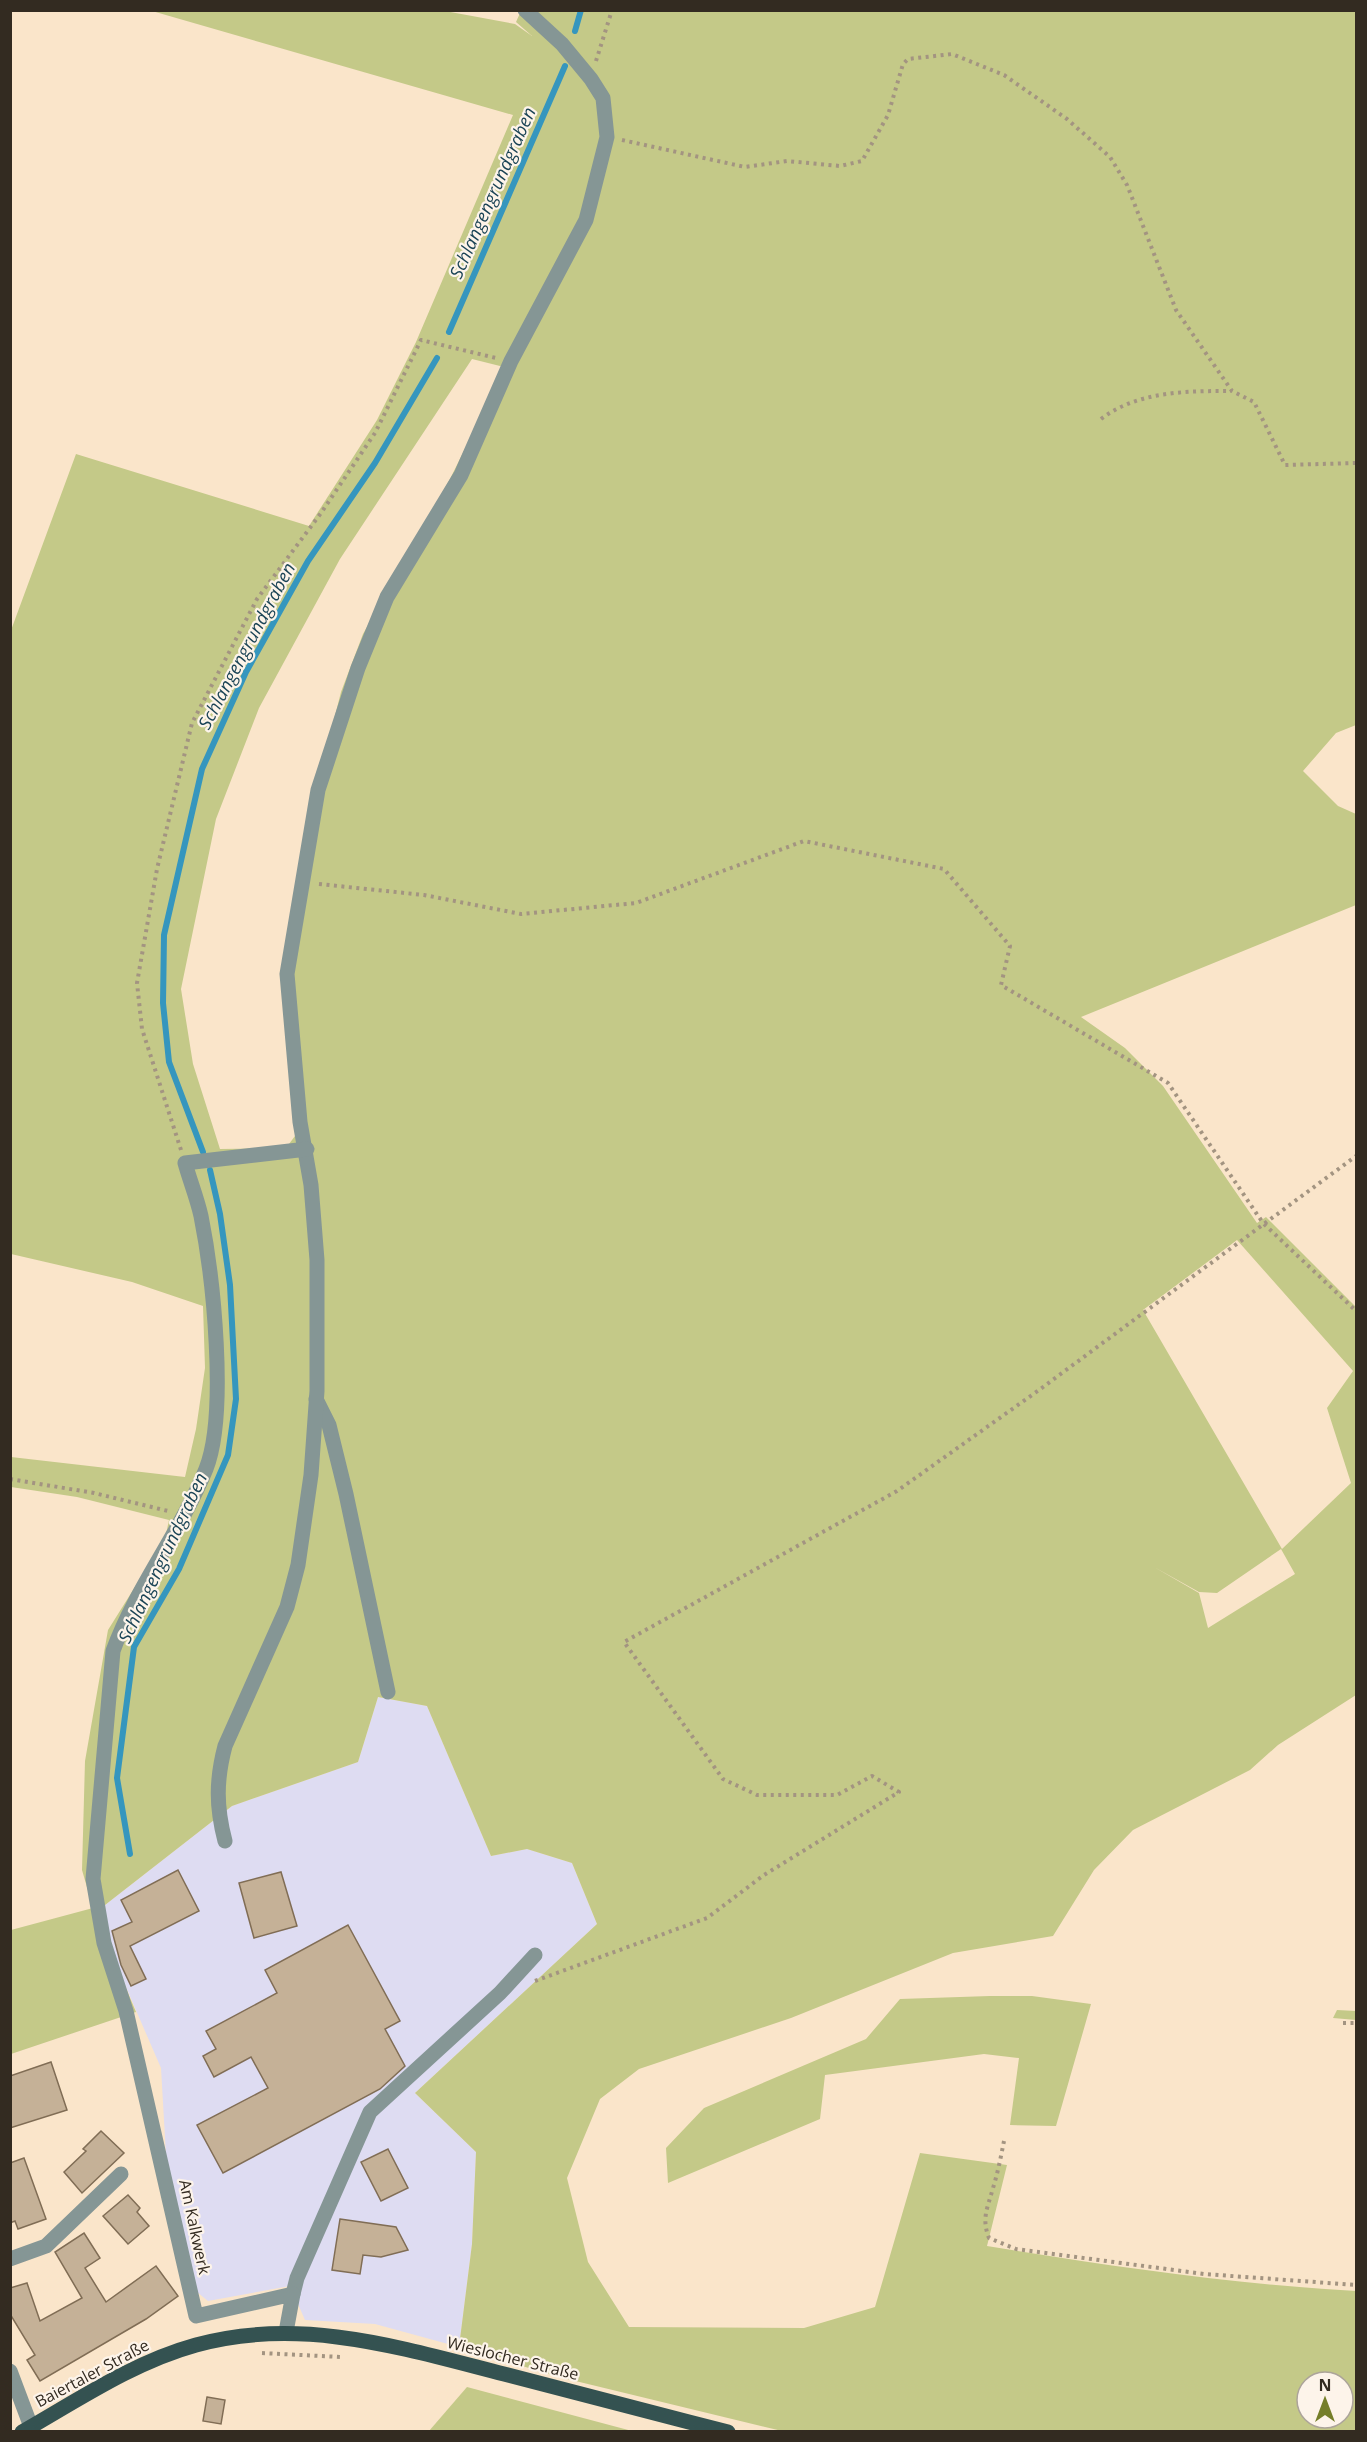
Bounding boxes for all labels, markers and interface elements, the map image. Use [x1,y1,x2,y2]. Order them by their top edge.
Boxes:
water label: Schlangengrundgraben [443,103,541,282]
water label: Schlangengrundgraben [192,558,300,733]
water label: Schlangengrundgraben [112,1469,212,1647]
street label: Am Kalkwerk [174,2177,216,2277]
street label: Wieslocher Straße [445,2331,581,2385]
street label: Baiertaler Straße [31,2334,153,2412]
north arrow [1295,2370,1355,2430]
text: N [1318,2374,1332,2396]

